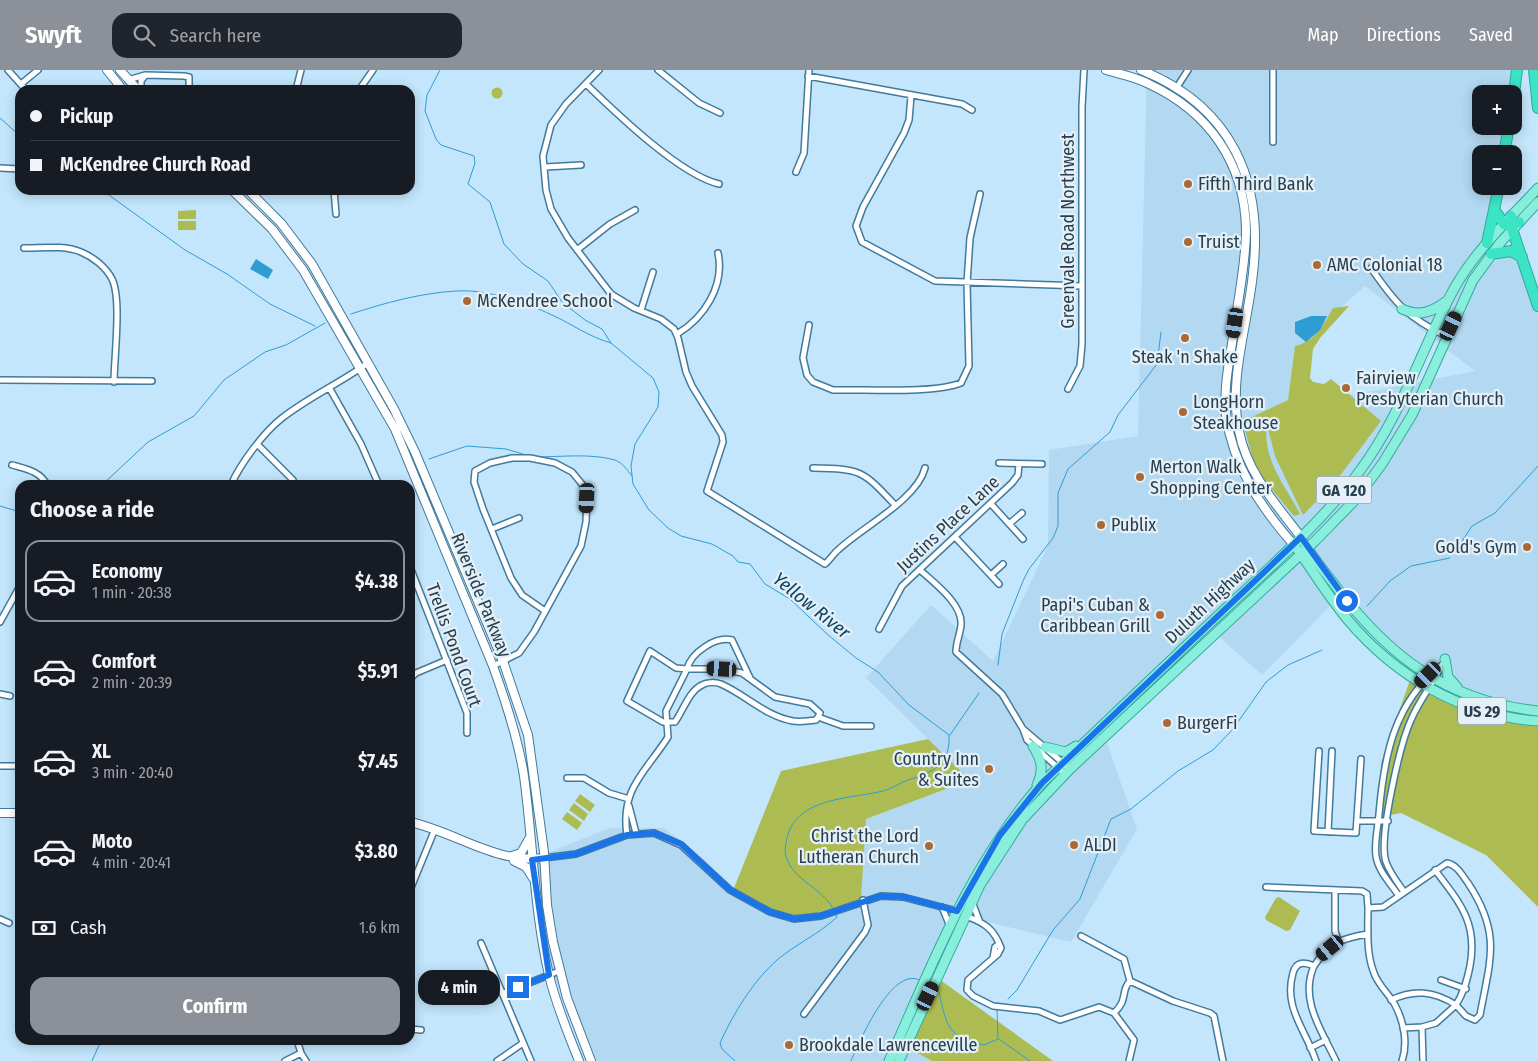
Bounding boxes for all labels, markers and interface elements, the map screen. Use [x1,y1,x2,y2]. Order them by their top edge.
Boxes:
search box [112,13,462,58]
text: Swyft [25,21,82,49]
icon: search [130,21,158,49]
text: Search here [170,24,261,47]
text: Map [1307,24,1339,46]
text: Directions [1367,24,1441,46]
text: Saved [1469,24,1513,46]
map controls [1472,85,1522,195]
button: + [1472,85,1522,135]
text: Pickup [60,105,113,128]
street label: Greenvale Road Northwest [1057,133,1079,329]
button: − [1472,145,1522,195]
text: McKendree Church Road [60,153,251,176]
place label: Fifth Third Bank [1198,173,1314,195]
marker: Fifth Third Bank [1182,178,1194,190]
place label: Truist [1198,231,1240,253]
marker: Truist [1182,236,1194,248]
place label: AMC Colonial 18 [1327,254,1443,276]
marker: AMC Colonial 18 [1311,259,1323,271]
place label: McKendree School [477,290,613,312]
marker: McKendree School [461,295,473,307]
car [1225,307,1244,339]
car [1437,309,1464,343]
marker: Steak 'n Shake [1179,332,1191,344]
place label: Steak 'n Shake [1132,346,1238,368]
place label: Fairview Presbyterian Church [1356,367,1504,410]
marker: Fairview Presbyterian Church [1340,382,1352,394]
place label: LongHorn Steakhouse [1193,391,1279,434]
marker: LongHorn Steakhouse [1177,406,1189,418]
place label: Merton Walk Shopping Center [1150,456,1272,499]
street label: Justins Place Lane [892,471,1004,577]
marker: Merton Walk Shopping Center [1134,471,1146,483]
road number: GA 120 [1316,476,1372,504]
car [578,483,595,513]
text: Choose a ride [30,496,154,523]
place label: Publix [1111,514,1156,536]
marker: Publix [1095,519,1107,531]
street label: Riverside Parkway [446,530,516,660]
place label: Gold's Gym [1435,536,1517,558]
marker: Gold's Gym [1521,541,1533,553]
street label: Duluth Highway [1160,554,1260,648]
icon: car [32,559,77,604]
text: Economy [92,560,162,583]
water label: Yellow River [768,567,856,644]
text: $4.38 [355,570,398,593]
street label: Trellis Pond Court [421,580,487,710]
text: 1 min · 20:38 [92,583,172,602]
route start [1336,590,1358,612]
place label: Papi's Cuban & Caribbean Grill [1040,594,1150,637]
marker: Papi's Cuban & Caribbean Grill [1154,609,1166,621]
icon: car [32,649,77,694]
text: Comfort [92,650,156,673]
car [1412,659,1443,691]
text: $5.91 [358,660,398,683]
car [706,661,737,677]
text: 2 min · 20:39 [92,673,172,692]
road number: US 29 [1458,697,1506,724]
place label: BurgerFi [1177,712,1237,734]
marker: BurgerFi [1161,717,1173,729]
icon: car [32,739,77,784]
text: XL [92,740,111,763]
place label: Country Inn & Suites [894,748,979,791]
text: $7.45 [358,750,398,773]
text: 3 min · 20:40 [92,763,173,782]
marker: Country Inn & Suites [983,763,995,775]
place label: Christ the Lord Lutheran Church [799,825,919,868]
icon: car [32,829,77,874]
text: Moto [92,830,132,853]
place label: ALDI [1084,834,1117,856]
marker: ALDI [1068,839,1080,851]
text: $3.80 [355,840,398,863]
marker: Christ the Lord Lutheran Church [923,840,935,852]
text: 4 min · 20:41 [92,853,171,872]
icon: cash [30,914,58,942]
text: Cash [70,916,107,939]
text: 1.6 km [359,918,400,937]
car [1313,933,1346,963]
callout: 4 min [418,970,500,1004]
route end [507,976,529,998]
button: Confirm [30,977,400,1035]
text: 4 min [441,978,477,997]
car [914,979,941,1013]
place label: Brookdale Lawrenceville [799,1034,978,1056]
marker: Brookdale Lawrenceville [783,1039,795,1051]

